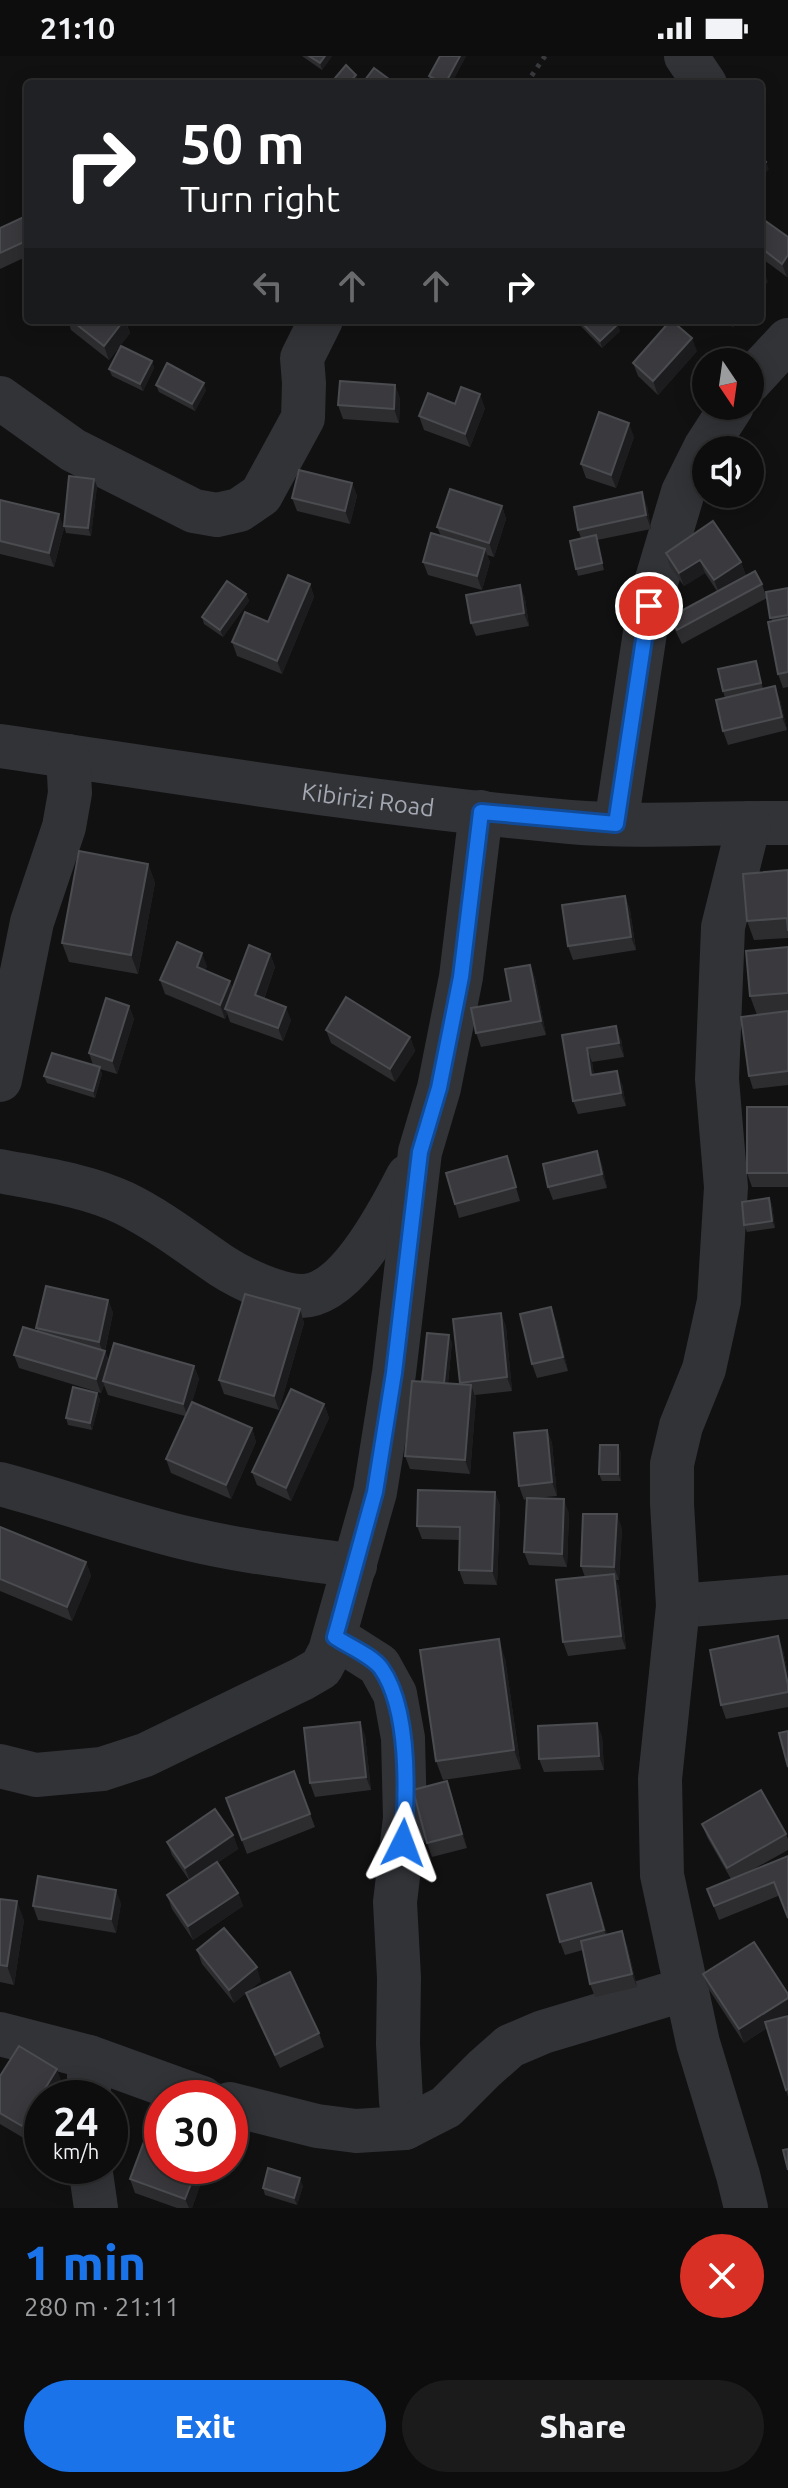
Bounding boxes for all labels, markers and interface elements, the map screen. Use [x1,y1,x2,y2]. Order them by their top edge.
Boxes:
text: 21:10 [40,11,115,45]
icon: right [48,112,152,216]
text: 50 m [180,112,305,175]
text: Turn right [180,178,340,219]
icon: left [246,264,290,308]
icon: ahead [330,264,374,308]
icon: ahead [414,264,458,308]
icon: right [498,264,542,308]
north arrow [692,348,764,420]
map controls [692,348,764,508]
button: sound [692,436,764,508]
pin [615,572,683,640]
icon: arrive [627,584,671,628]
street label: Kibirizi Road [300,777,436,821]
position arrow [361,1801,445,1885]
speed limit sign: 30 [144,2080,248,2184]
text: 24 [53,2099,99,2144]
text: km/h [53,2140,99,2163]
button: close [680,2234,764,2318]
text: 1 min [24,2235,146,2289]
text: 280 m · 21:11 [24,2292,180,2321]
button: Exit [24,2380,386,2472]
button: Share [402,2380,764,2472]

